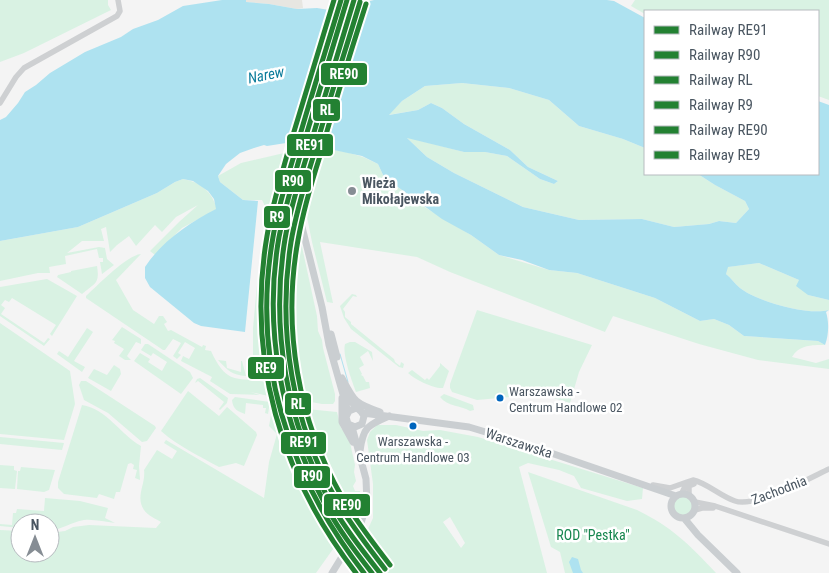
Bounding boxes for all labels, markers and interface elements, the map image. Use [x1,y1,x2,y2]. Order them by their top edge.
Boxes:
legend [644,10,819,175]
text: Railway RE91 [689,21,768,39]
text: Railway R90 [689,46,760,64]
line badge: RE90 [320,62,368,86]
water label: Narew [246,63,286,87]
text: RE90 [330,66,358,82]
text: Railway RL [689,71,753,89]
text: Railway R9 [689,96,753,114]
line badge: RL [312,98,341,122]
text: RL [320,102,335,118]
text: Railway RE90 [689,121,768,139]
line badge: RE91 [286,133,334,157]
text: RE91 [296,137,324,153]
text: Railway RE9 [689,146,760,164]
line badge: R90 [274,169,312,193]
text: R90 [282,173,304,189]
place label: Wieża Mikołajewska [362,175,439,207]
marker: Wieża Mikołajewska [346,185,358,197]
line badge: R9 [263,205,291,229]
text: R9 [270,209,284,225]
line badge: RE9 [247,356,285,380]
text: RE9 [255,360,277,376]
place label: Warszawska - Centrum Handlowe 02 [509,384,623,415]
line badge: RL [284,392,312,416]
marker: Warszawska - Centrum Handlowe 02 [495,393,505,403]
text: RL [291,396,306,412]
marker: Warszawska - Centrum Handlowe 03 [408,421,418,431]
street label: Warszawska [484,425,554,461]
line badge: RE91 [280,431,327,455]
text: RE91 [290,434,318,450]
place label: Warszawska - Centrum Handlowe 03 [356,434,470,465]
line badge: R90 [293,465,331,489]
text: R90 [301,468,323,484]
street label: Zachodnia [749,472,809,508]
line badge: RE90 [323,493,371,517]
text: RE90 [333,497,361,513]
north arrow [10,513,60,563]
text: N [31,517,39,533]
park label: ROD "Pestka" [556,527,630,543]

